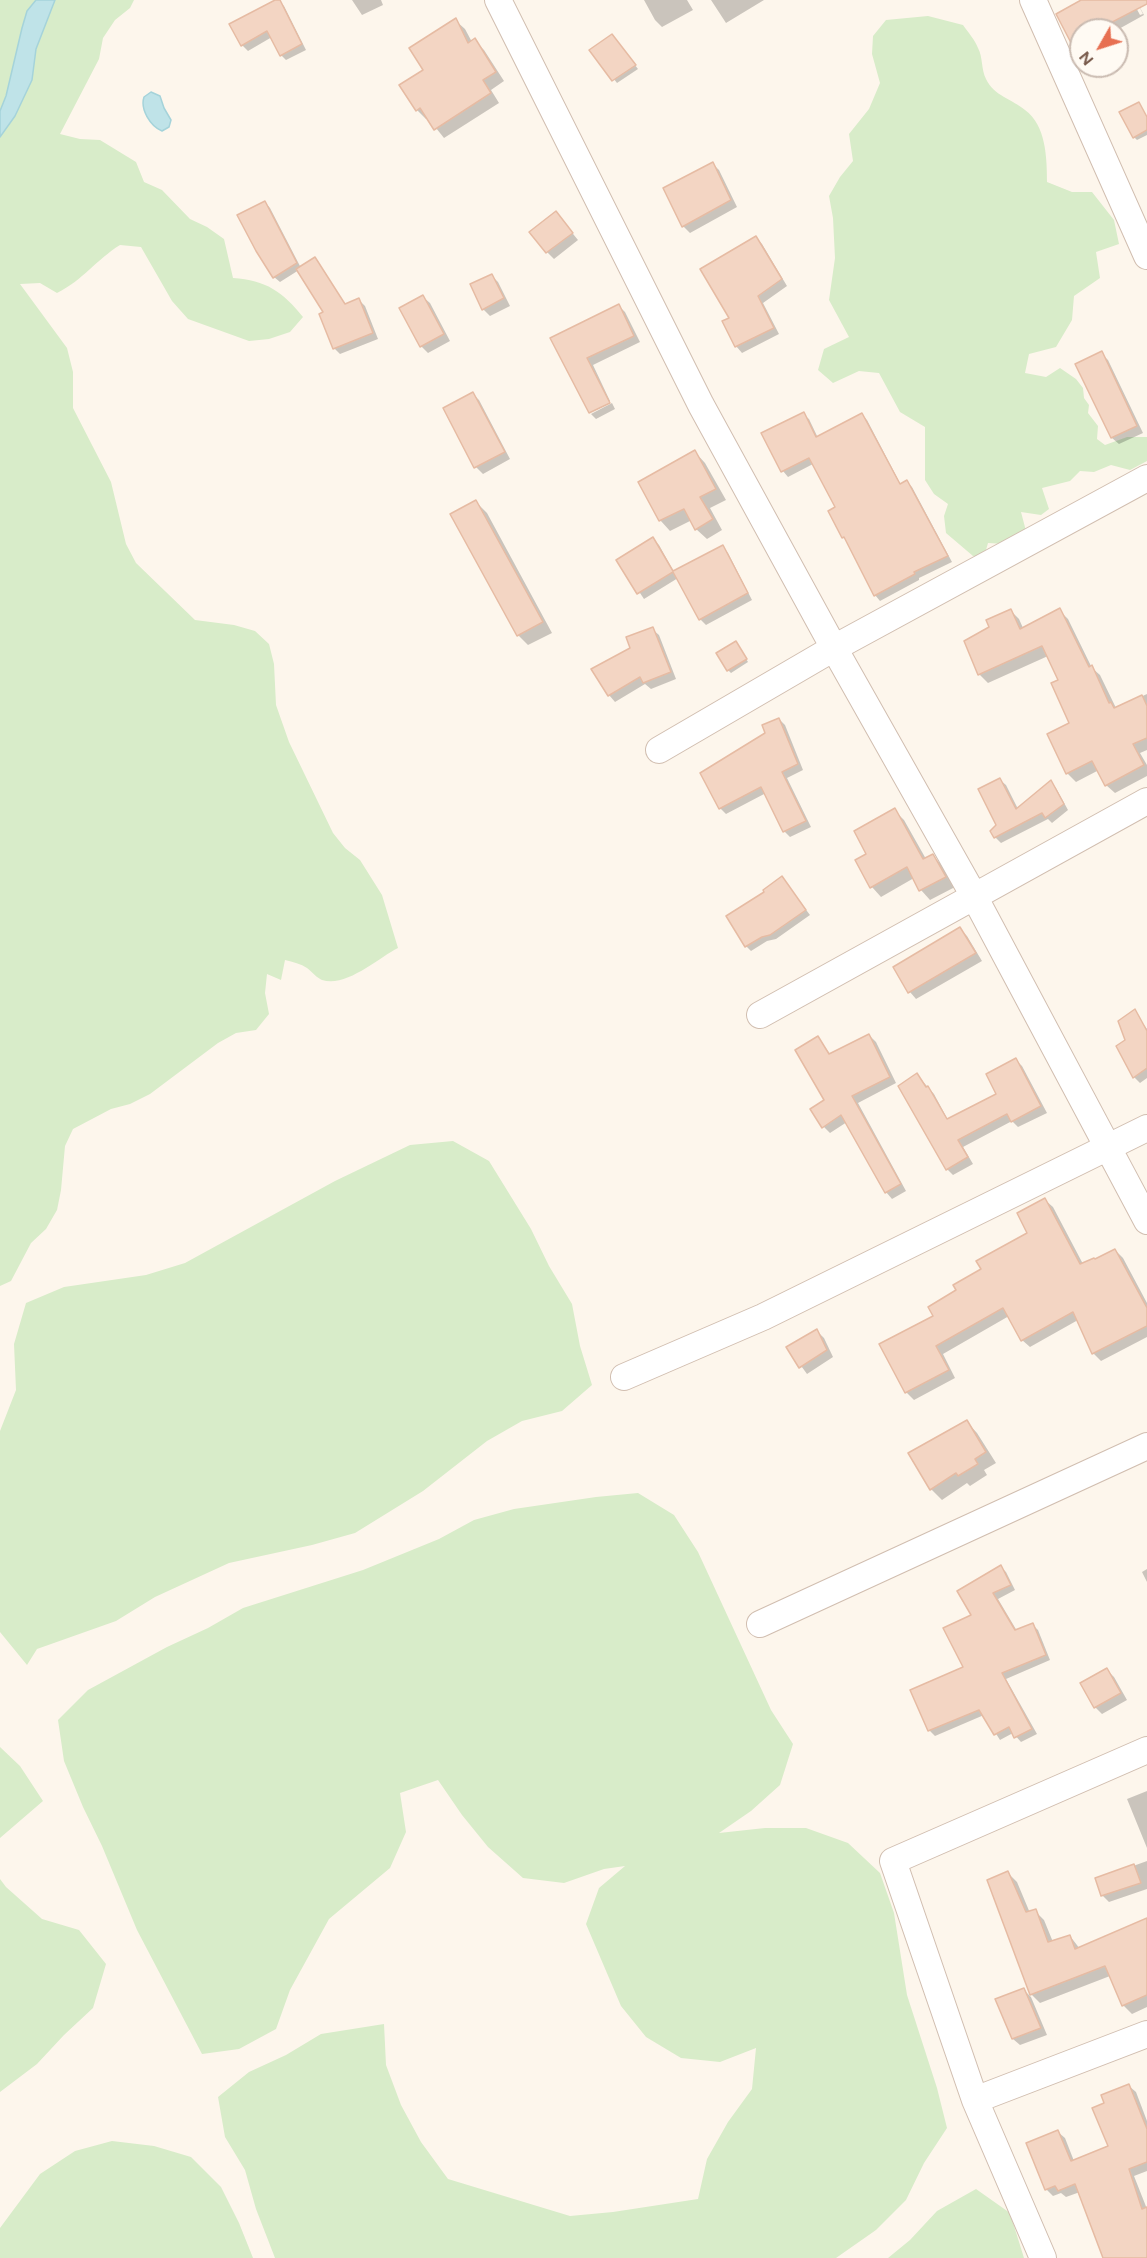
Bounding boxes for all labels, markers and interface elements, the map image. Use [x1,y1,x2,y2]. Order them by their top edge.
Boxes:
north arrow [1069,18,1129,78]
text: N [1075,48,1097,69]

